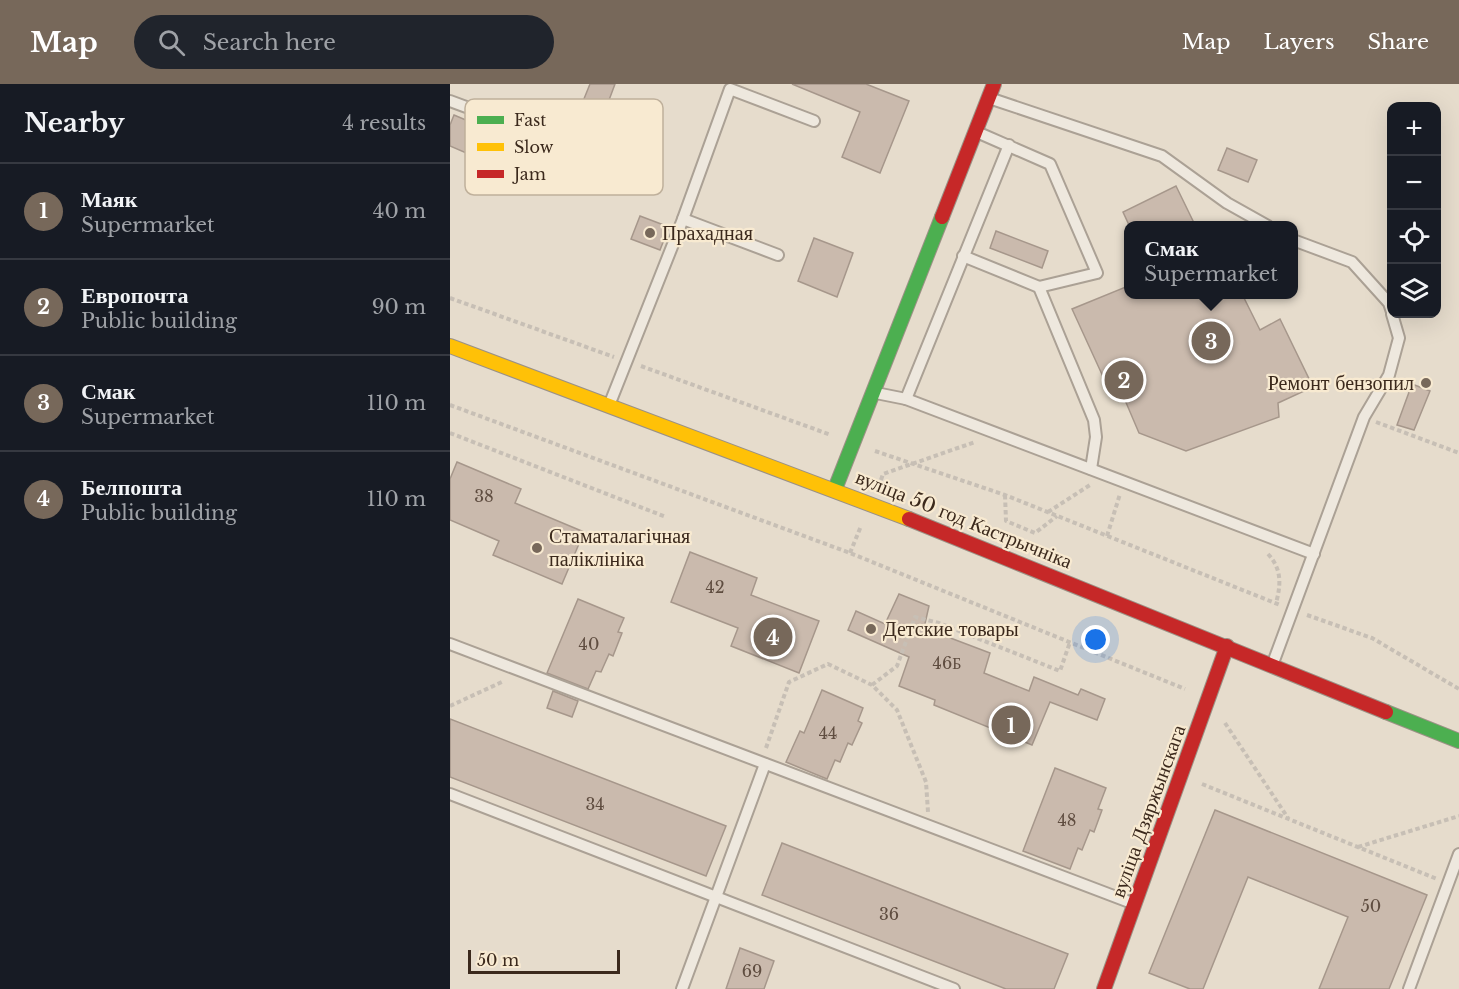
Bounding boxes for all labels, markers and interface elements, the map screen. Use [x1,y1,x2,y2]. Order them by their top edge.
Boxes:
search box [134,15,554,69]
text: Map [30,25,98,60]
icon: search [155,26,188,59]
text: Search here [203,29,336,56]
text: Map [1182,29,1231,55]
text: Layers [1264,29,1335,55]
text: Share [1368,29,1429,55]
legend [465,99,663,195]
map controls [1387,102,1441,318]
button: + [1387,102,1441,156]
text: Nearby [24,107,125,139]
text: Fast [514,110,546,130]
text: 4 results [342,111,426,135]
text: Slow [514,137,554,157]
button: − [1387,156,1441,210]
text: Jam [512,164,546,184]
text: Маяк [81,186,137,213]
text: 1 [39,199,48,223]
text: 40 m [373,199,426,223]
button: locate [1387,210,1441,264]
text: Supermarket [81,213,215,237]
place label: Прахадная [662,221,753,245]
popup [1124,221,1298,299]
marker: Прахадная [643,226,657,240]
text: Смак [1144,235,1199,262]
text: Supermarket [1144,262,1278,286]
button: layers [1387,264,1441,318]
text: Европочта [81,282,188,309]
text: 2 [37,295,50,319]
text: 90 m [372,295,426,319]
text: Public building [81,309,237,333]
pin: 3 [1192,318,1230,364]
pin: 2 [1104,358,1144,402]
place label: Ремонт бензопил [1268,371,1414,395]
marker: Ремонт бензопил [1419,376,1433,390]
text: Смак [81,378,135,405]
text: 3 [37,391,50,415]
text: 110 m [367,391,426,415]
text: Supermarket [81,405,215,429]
street label: вуліца 50 год Кастрычніка [852,465,1076,573]
text: Белпошта [81,474,182,501]
house number: 38 [474,486,494,506]
text: 4 [37,487,50,511]
text: 110 m [367,487,426,511]
text: Public building [81,501,237,525]
place label: Стаматалагічная паліклініка [549,524,690,571]
marker: Стаматалагічная паліклініка [530,541,544,555]
house number: 42 [705,577,725,597]
pin: 4 [754,614,792,660]
place label: Детские товары [883,617,1019,641]
marker: Детские товары [864,622,878,636]
your location [1081,625,1110,654]
house number: 40 [579,634,599,654]
house number: 46Б [933,653,961,673]
pin: 1 [992,702,1030,748]
street label: вуліца Дзяржынскага [1106,721,1190,901]
house number: 44 [819,723,837,743]
house number: 34 [585,794,605,814]
house number: 48 [1057,810,1077,830]
house number: 50 [1361,896,1381,916]
house number: 36 [879,904,899,924]
scale bar [468,947,620,974]
text: 50 m [477,950,519,970]
house number: 69 [742,961,762,981]

